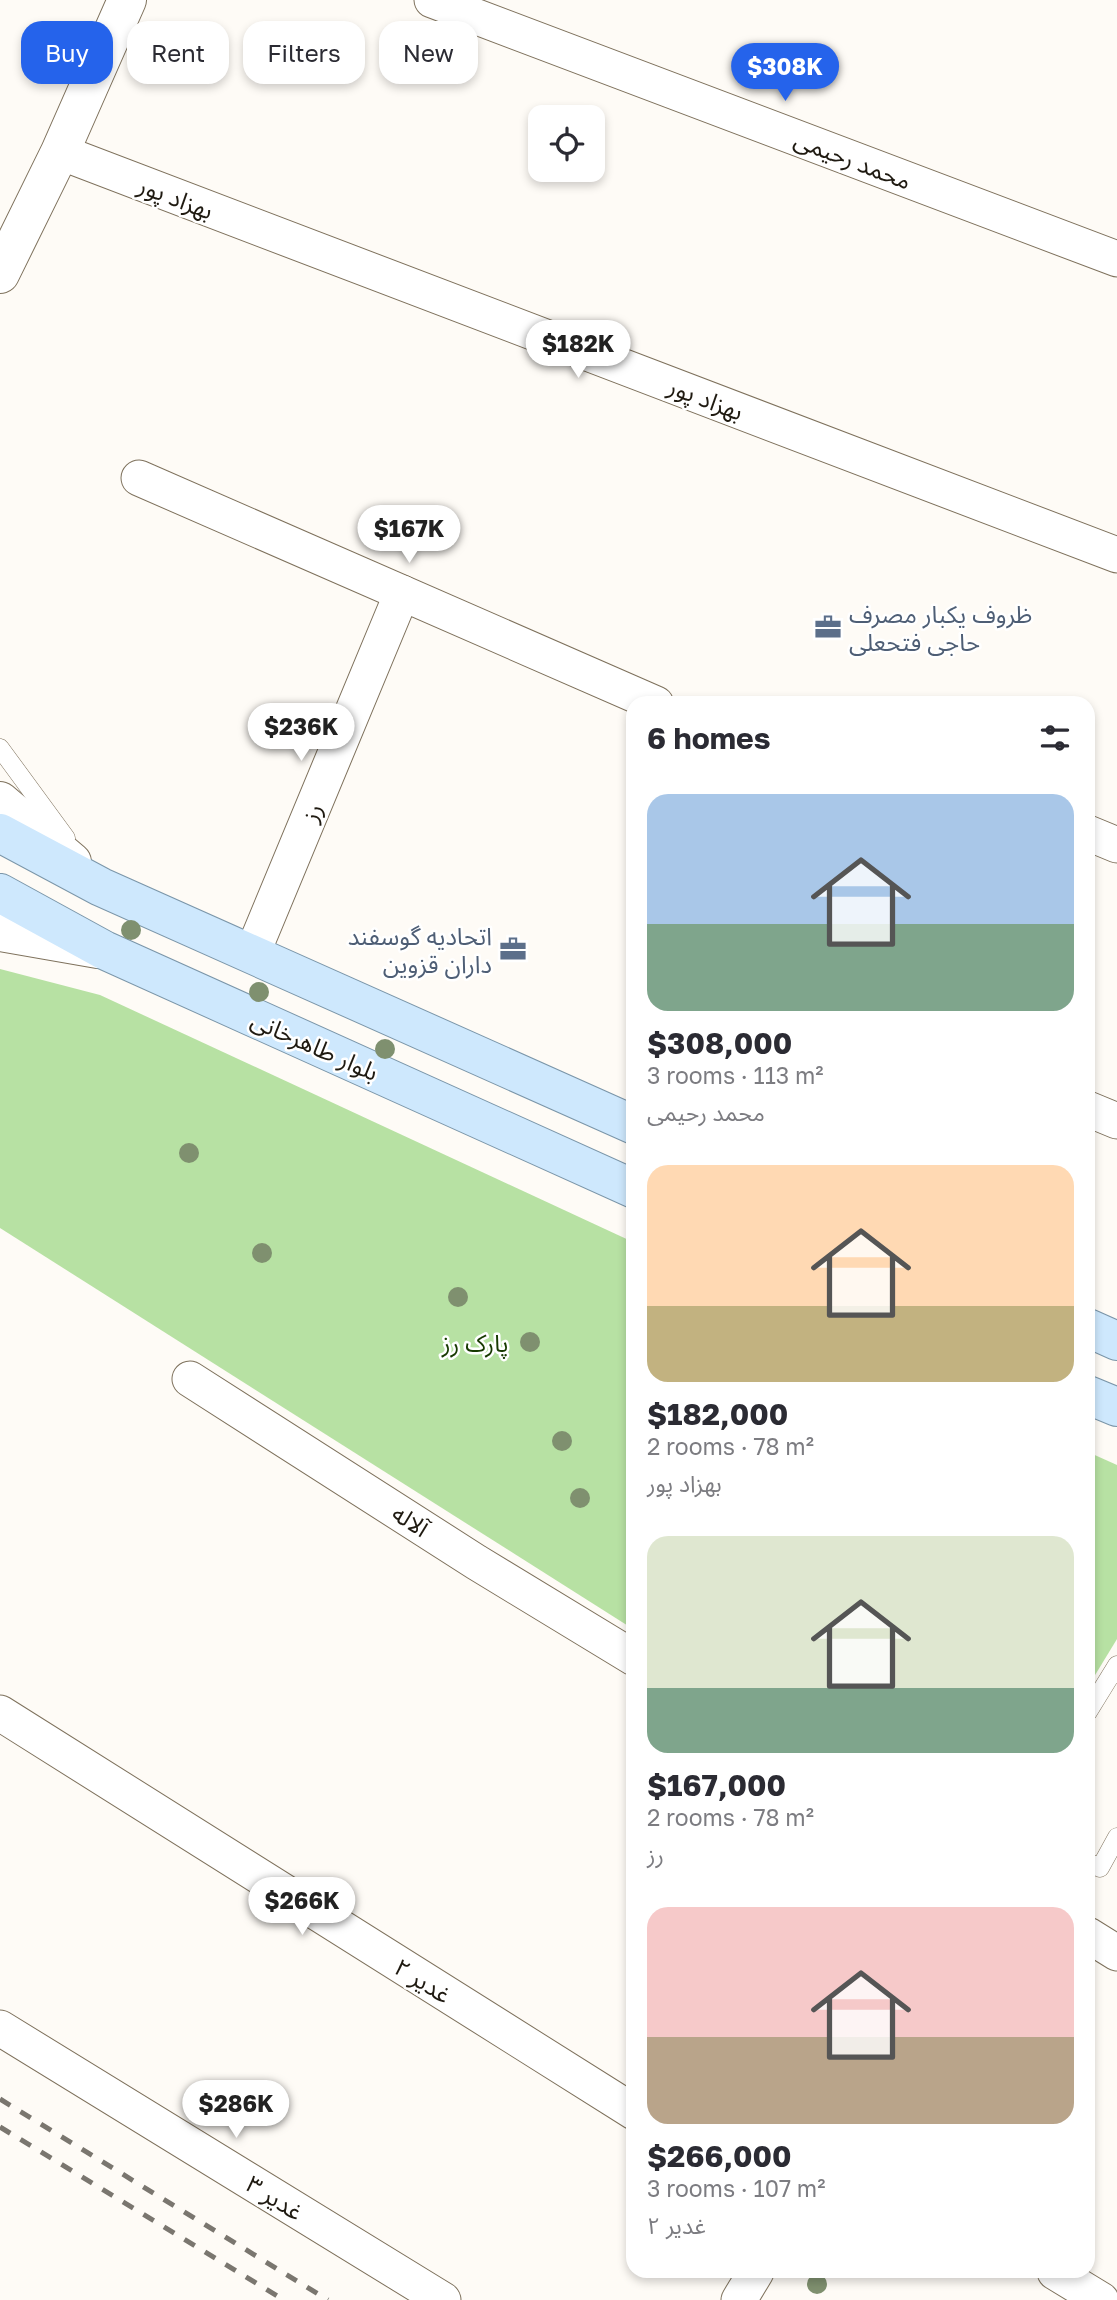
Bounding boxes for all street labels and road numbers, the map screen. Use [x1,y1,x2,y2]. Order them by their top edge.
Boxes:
street label: محمد رحیمی [790,123,916,196]
street label: بهزاد پور [133,169,218,227]
street label: بهزاد پور [663,370,748,428]
street label: رز [294,798,329,827]
street label: بلوار طاهرخانی [246,1004,383,1087]
street label: آلاله [387,1498,435,1543]
street label: غدیر ۲ [389,1951,457,2009]
street label: غدیر ۳ [241,2168,309,2226]

